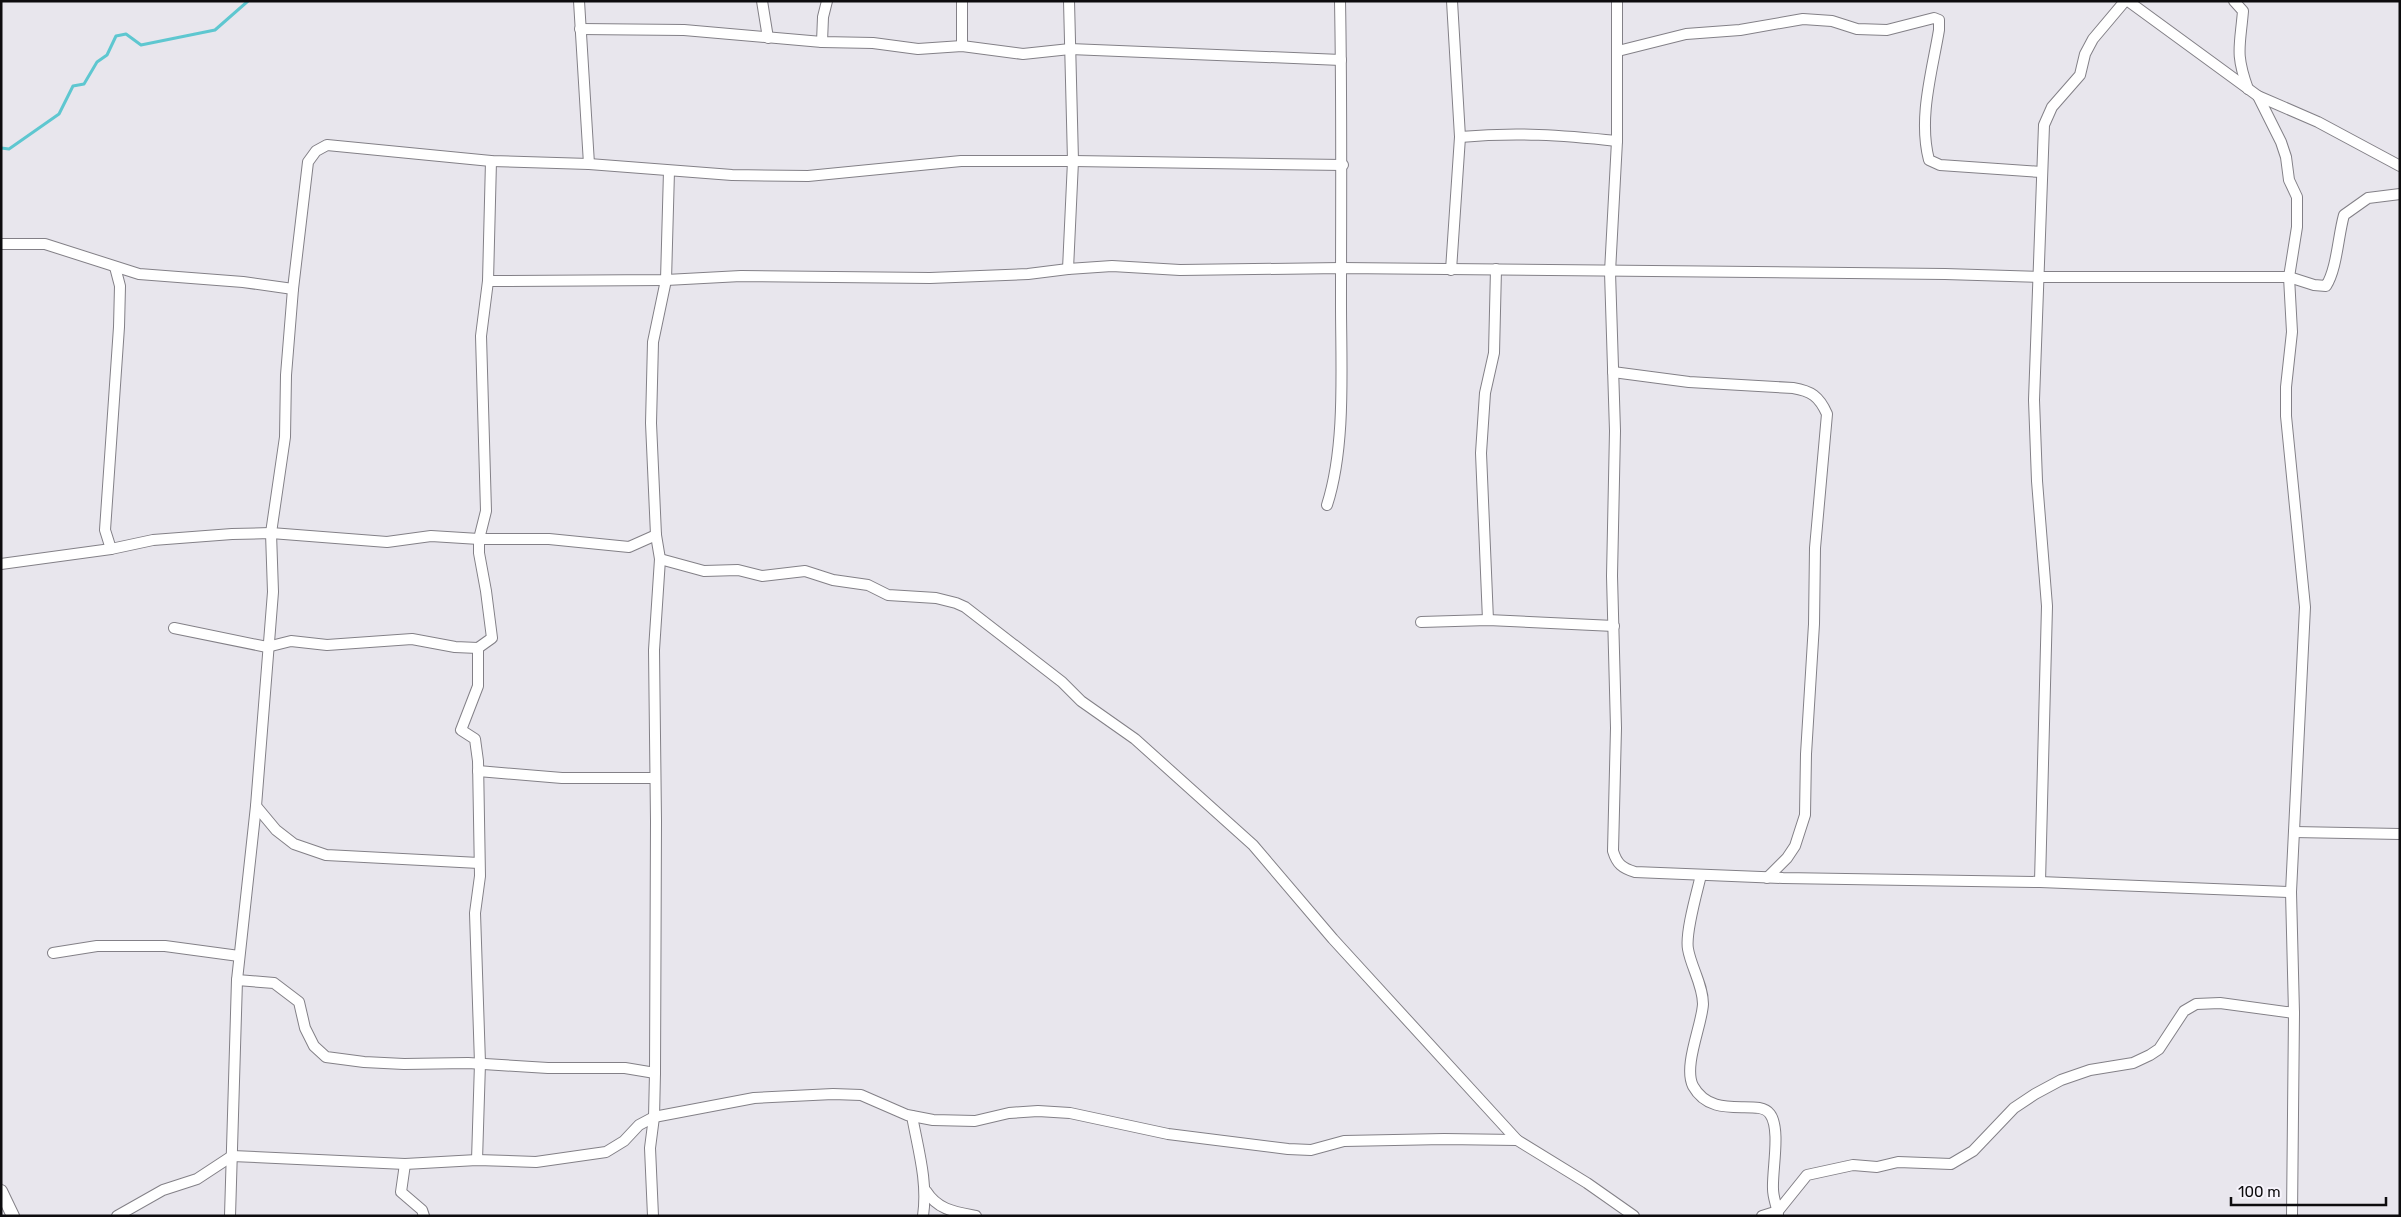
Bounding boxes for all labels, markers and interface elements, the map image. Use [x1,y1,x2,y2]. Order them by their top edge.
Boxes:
scale bar [2231,1174,2386,1206]
text: 100 m [2238,1183,2280,1201]

